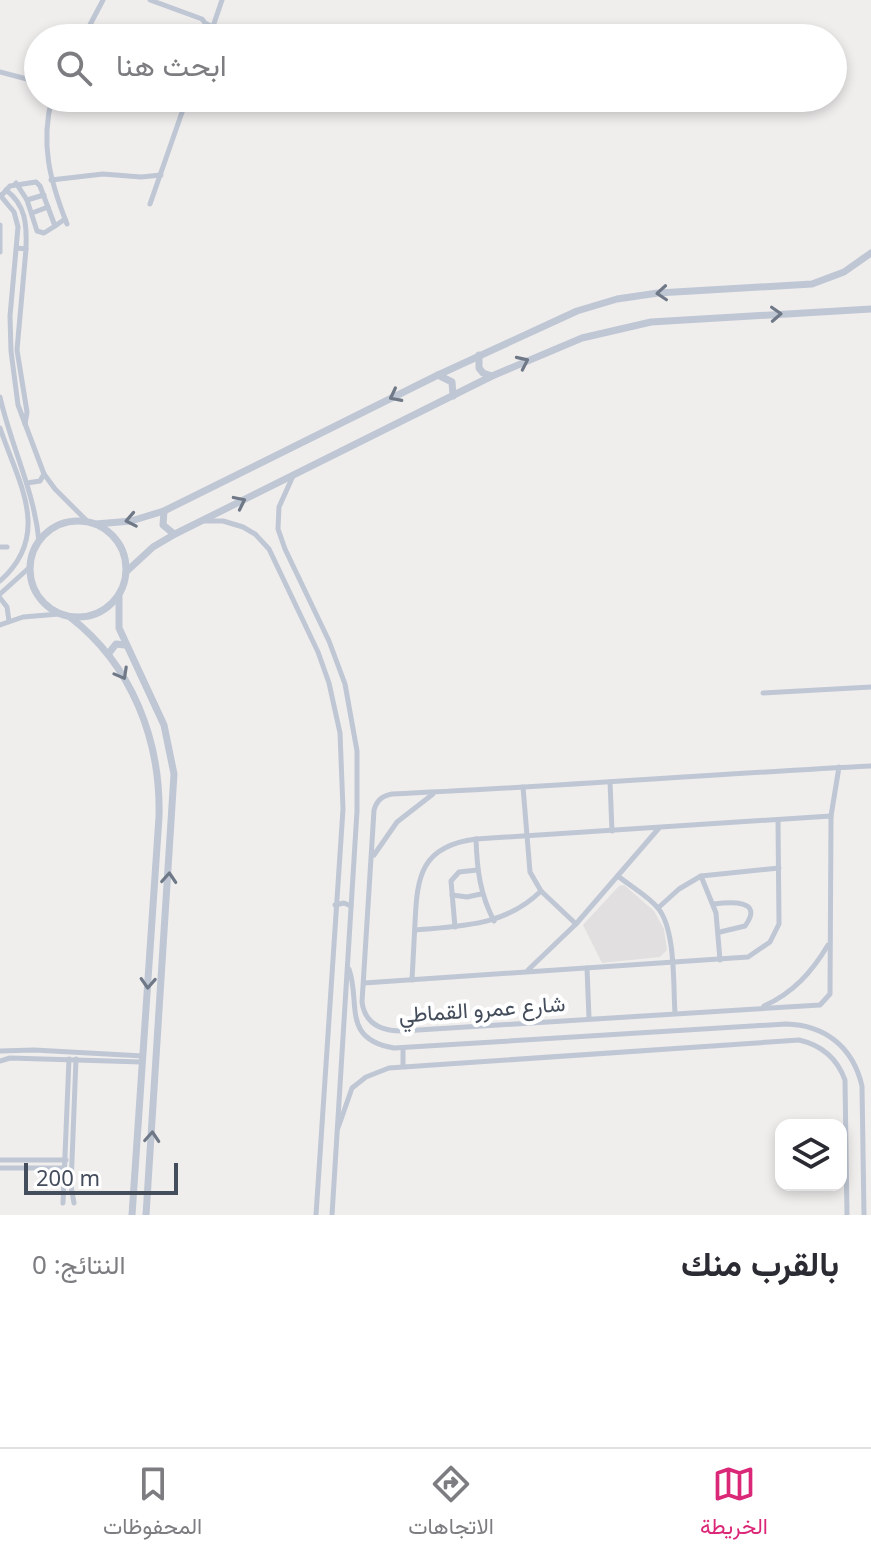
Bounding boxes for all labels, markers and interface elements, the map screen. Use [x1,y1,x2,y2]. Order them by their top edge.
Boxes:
search box [24,24,847,112]
text: ابحث هنا [116,44,227,85]
icon: search [52,46,96,90]
one-way arrow [655,284,668,301]
one-way arrow [771,305,783,322]
one-way arrow [515,355,530,371]
one-way arrow [389,386,404,401]
one-way arrow [232,496,247,512]
one-way arrow [124,511,137,528]
one-way arrow [112,666,127,681]
one-way arrow [160,871,177,884]
one-way arrow [140,977,157,990]
street label: شارع عمرو القماطي [398,987,567,1034]
map controls [775,1119,847,1191]
button: layers [775,1119,847,1191]
one-way arrow [143,1130,160,1143]
scale bar [24,1159,178,1195]
text: 200 m [36,1162,100,1192]
text: بالقرب منك [681,1240,839,1286]
text: النتائج: 0 [32,1246,126,1282]
tab: المحفوظات [103,1462,202,1546]
tab: الاتجاهات [408,1462,494,1546]
tab: الخريطة [700,1462,768,1546]

